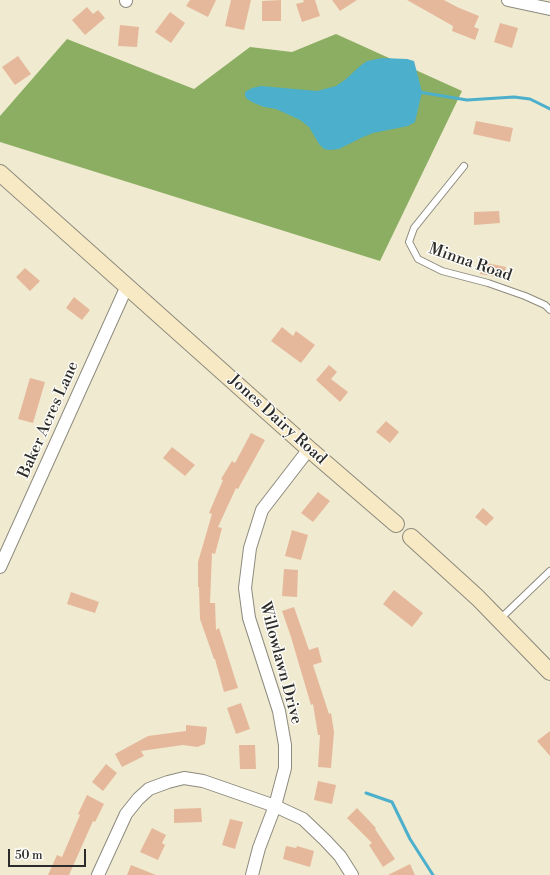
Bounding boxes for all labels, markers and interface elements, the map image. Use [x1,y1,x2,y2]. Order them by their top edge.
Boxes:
street label: Minna Road [426,240,514,286]
street label: Baker Acres Lane [15,359,83,481]
street label: Jones Dairy Road [224,371,330,469]
street label: Willowlawn Drive [254,600,306,726]
scale bar [10,841,88,867]
text: 50 m [15,848,43,863]

